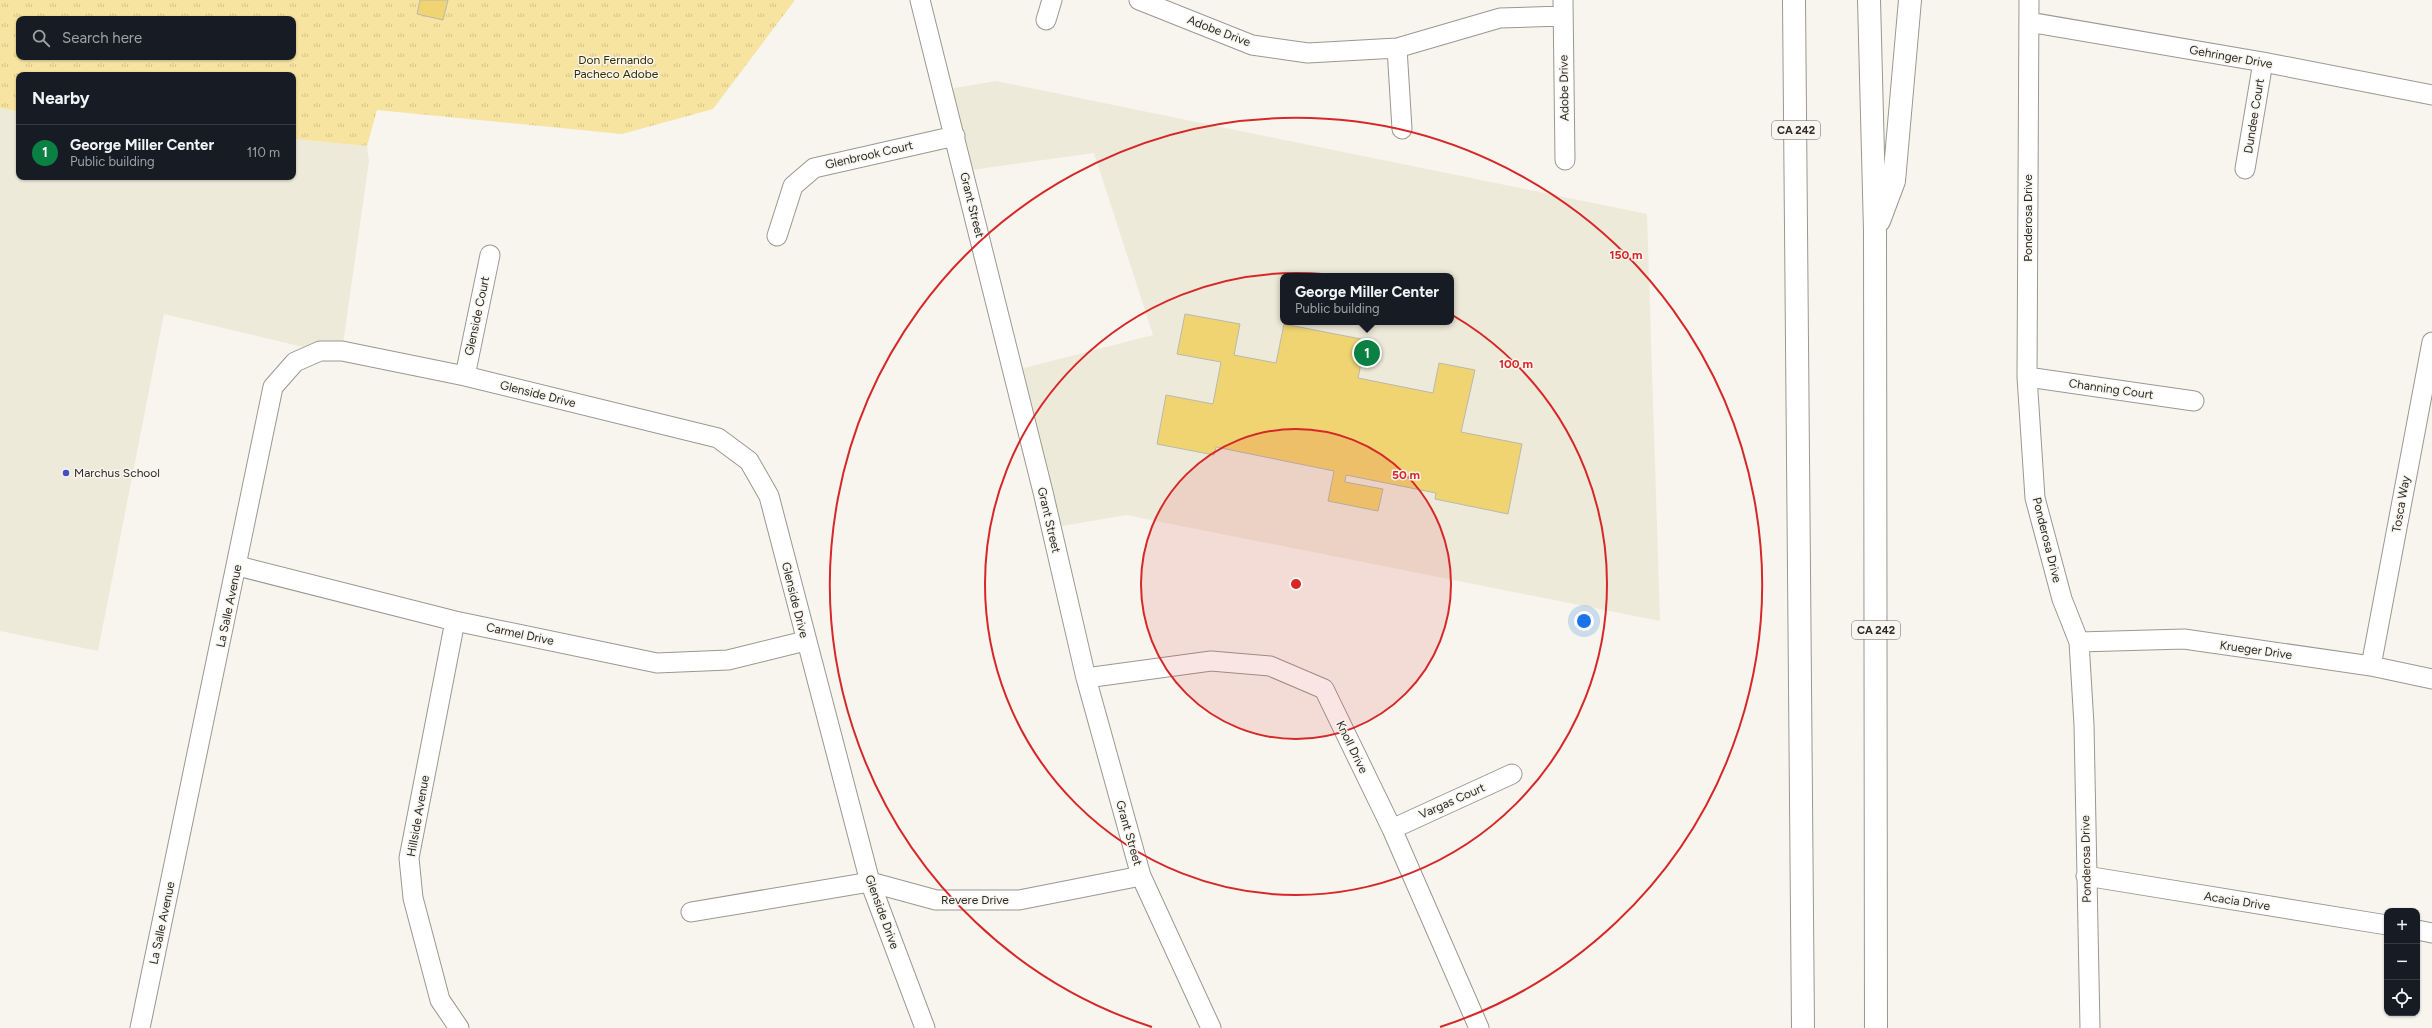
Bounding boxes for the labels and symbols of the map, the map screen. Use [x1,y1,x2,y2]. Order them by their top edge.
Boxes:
street label: Adobe Drive [1186,13,1253,50]
street label: Gehringer Drive [2188,43,2274,71]
park label: Don Fernando Pacheco Adobe [574,53,659,81]
street label: Adobe Drive [1556,54,1572,121]
street label: Dundee Court [2241,77,2267,154]
road number: CA 242 [1772,121,1820,139]
street label: Glenbrook Court [824,138,915,172]
street label: Grant Street [957,171,987,240]
street label: Ponderosa Drive [2021,174,2035,262]
text: 150 m [1609,248,1643,262]
street label: Glenside Court [462,275,492,357]
pin: 1 [1354,338,1380,368]
text: 100 m [1499,357,1533,371]
street label: Channing Court [2068,376,2155,402]
street label: Glenside Drive [499,378,578,410]
place label: Marchus School [74,466,160,480]
marker: Marchus School [61,468,71,478]
text: 50 m [1392,468,1420,482]
street label: Tosca Way [2389,474,2413,533]
street label: Grant Street [1035,486,1063,555]
street label: Ponderosa Drive [2030,496,2064,585]
street label: Glenside Drive [779,561,811,640]
street label: La Salle Avenue [213,563,245,649]
centre of rings [1289,577,1303,591]
your location [1574,611,1594,631]
street label: Carmel Drive [485,620,556,648]
road number: CA 242 [1852,621,1900,639]
street label: Krueger Drive [2219,638,2294,662]
street label: Knoll Drive [1333,718,1371,776]
street label: Hillside Avenue [404,774,432,858]
street label: Vargas Court [1417,780,1488,822]
street label: Grant Street [1113,799,1145,868]
street label: Ponderosa Drive [2078,815,2094,903]
street label: Glenside Drive [862,873,902,951]
street label: La Salle Avenue [146,880,178,966]
street label: Acacia Drive [2203,889,2272,913]
street label: Revere Drive [941,893,1009,907]

